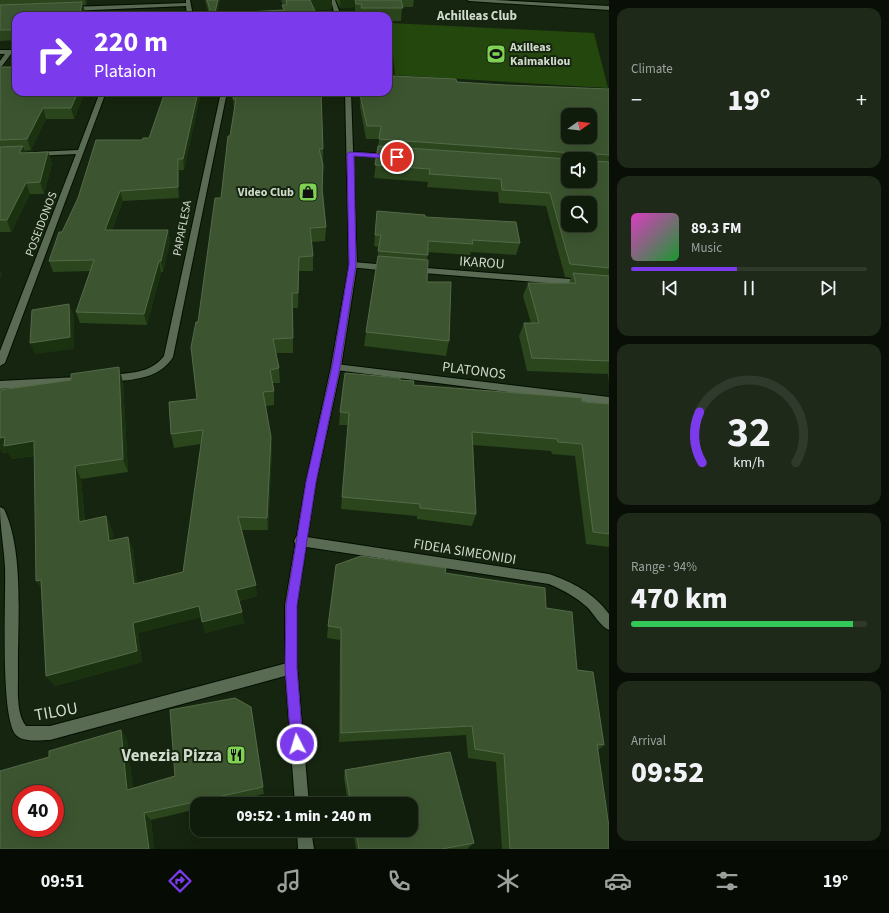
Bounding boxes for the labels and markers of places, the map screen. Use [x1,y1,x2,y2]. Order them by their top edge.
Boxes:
place label: Axilleas Kaimakliou [509,39,571,70]
sports icon: Axilleas Kaimakliou [485,43,507,65]
pin [380,140,414,174]
shop icon: Video Club [297,181,319,203]
place label: Video Club [237,184,294,201]
place label: Venezia Pizza [121,744,222,768]
restaurant icon: Venezia Pizza [225,744,247,766]

